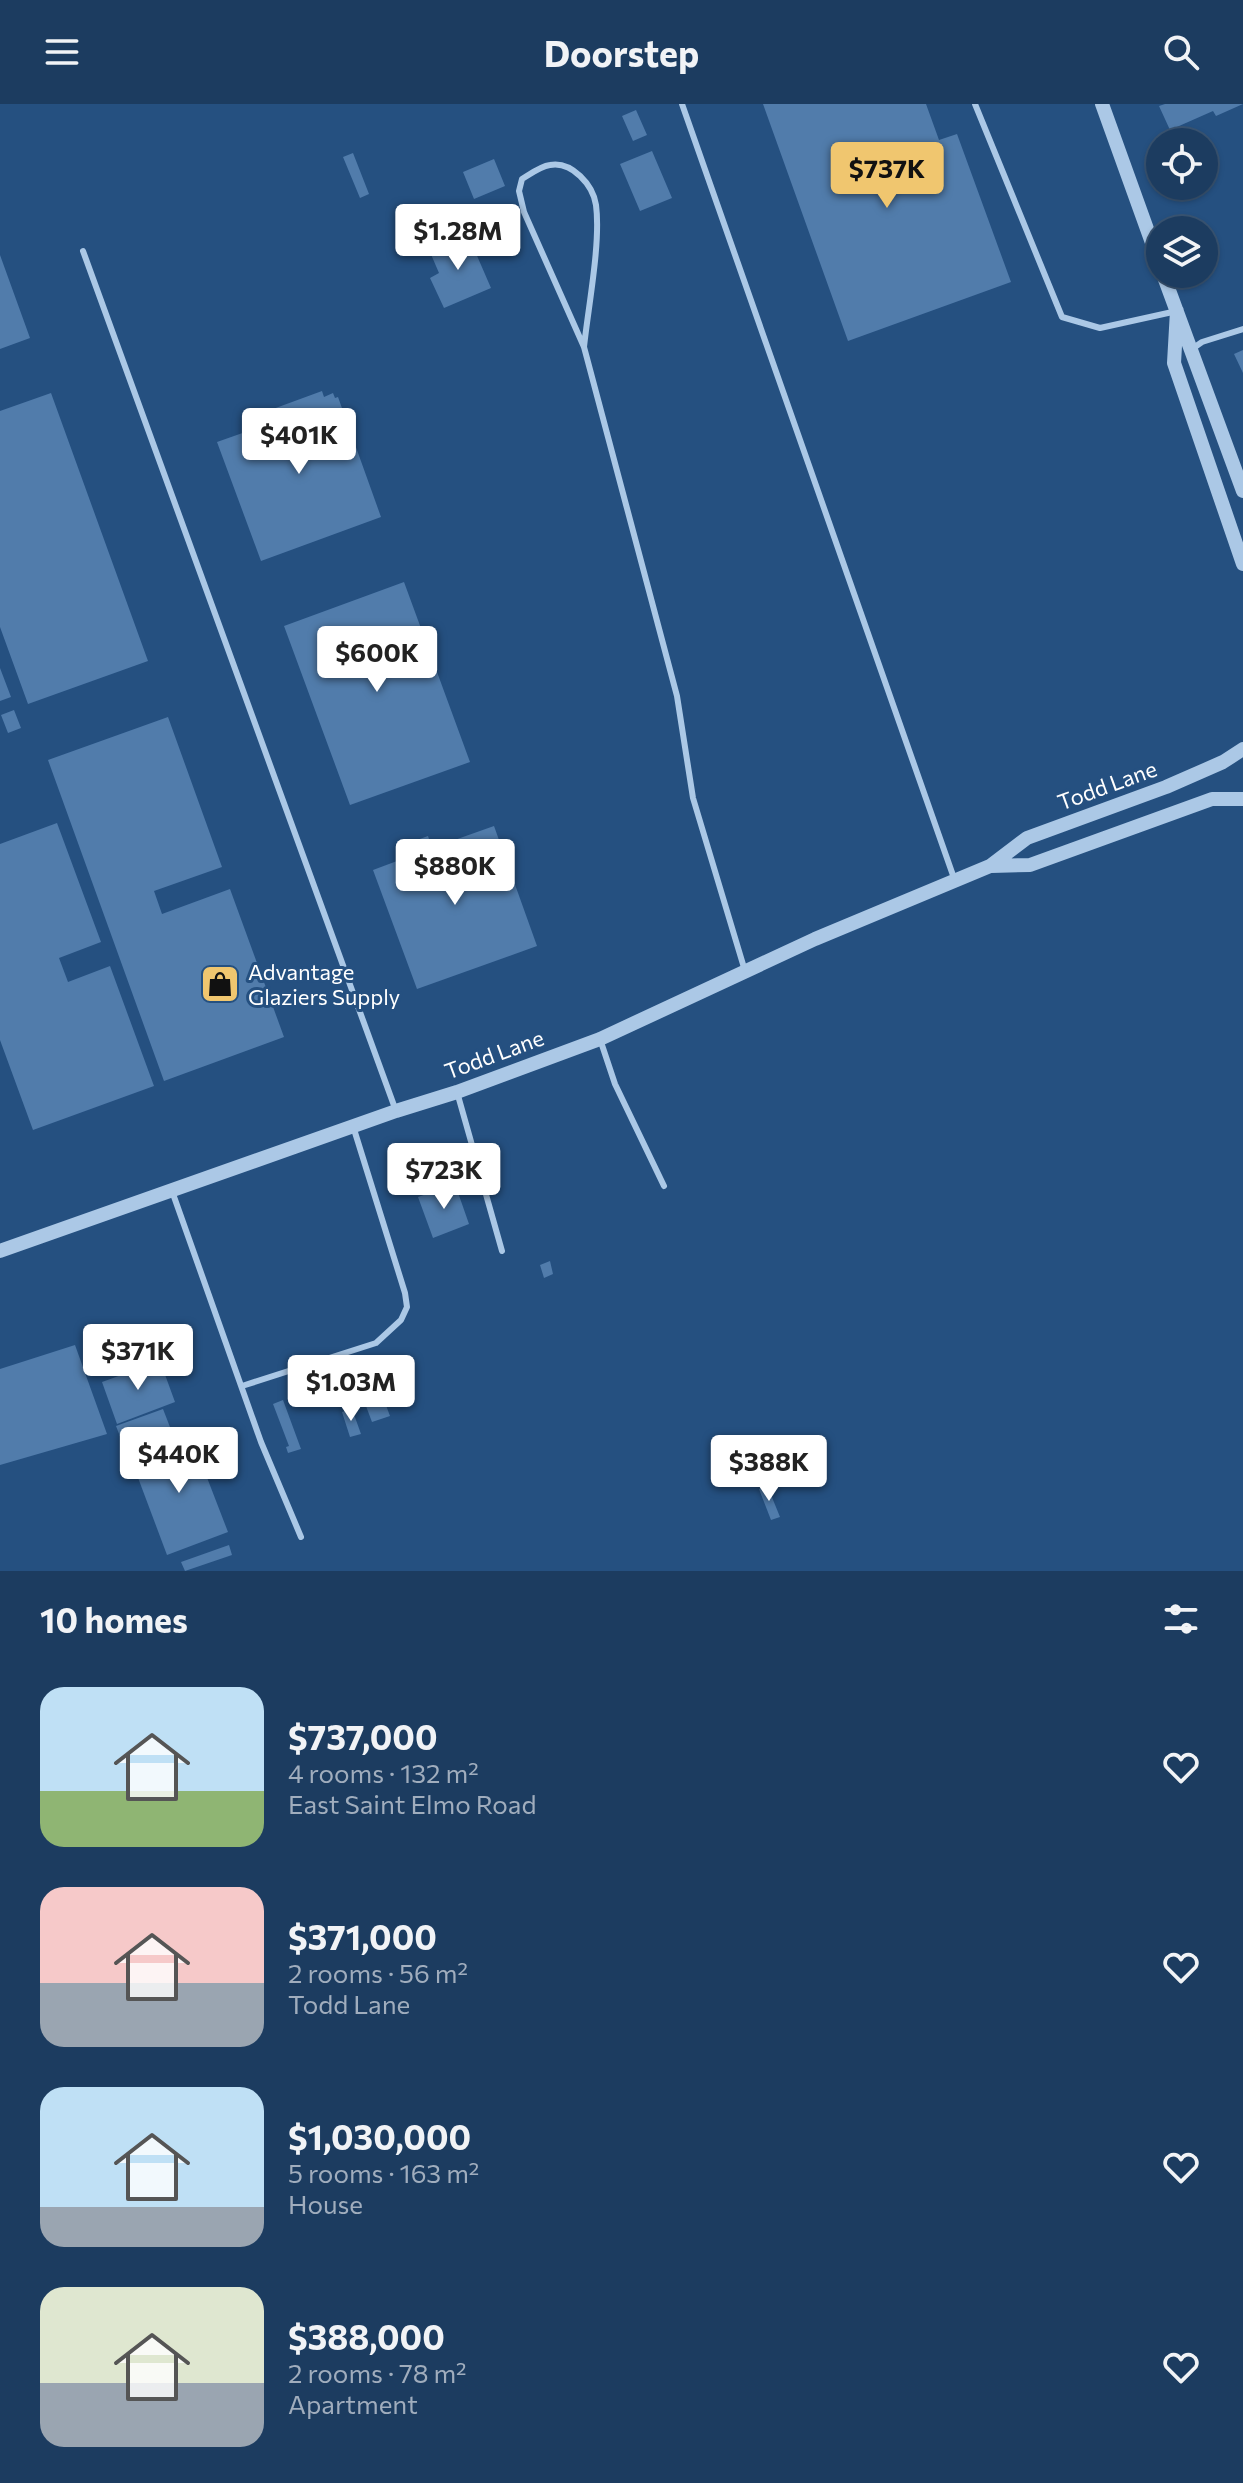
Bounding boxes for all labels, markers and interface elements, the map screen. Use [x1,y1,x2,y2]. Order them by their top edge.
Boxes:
icon: menu [40,30,84,74]
text: Doorstep [544,30,699,74]
icon: search [1159,30,1203,74]
map controls [1146,128,1218,288]
button: locate [1146,128,1218,200]
pin: $737K [831,142,943,210]
text: $737K [849,152,925,183]
pin: $1.28M [393,204,523,272]
text: $1.28M [413,214,503,245]
button: layers [1146,216,1218,288]
pin: $401K [243,408,355,476]
text: $401K [260,418,338,449]
pin: $600K [321,626,433,694]
text: $600K [335,636,419,667]
street label: Todd Lane [1054,755,1160,815]
pin: $880K [399,839,511,907]
text: $880K [414,849,496,880]
place label: Advantage Glaziers Supply [248,958,400,1010]
shop icon: Advantage Glaziers Supply [199,963,241,1005]
street label: Todd Lane [441,1024,547,1084]
pin: $723K [388,1143,500,1211]
text: $723K [405,1153,483,1184]
pin: $371K [82,1324,194,1392]
text: $371K [101,1334,175,1365]
pin: $1.03M [286,1355,416,1423]
text: $1.03M [306,1365,396,1396]
pin: $440K [123,1427,235,1495]
pin: $388K [713,1435,825,1503]
text: $440K [138,1437,220,1468]
text: $388K [729,1445,809,1476]
icon: filters [1159,1597,1203,1641]
text: 10 homes [40,1598,188,1640]
text: $737,000 [288,1715,438,1757]
icon: home [104,1719,200,1815]
icon: heart [1159,1745,1203,1789]
text: 4 rooms · 132 m² [288,1757,479,1788]
text: East Saint Elmo Road [288,1788,536,1819]
text: $371,000 [288,1915,437,1957]
icon: home [104,1919,200,2015]
icon: heart [1159,1945,1203,1989]
text: 2 rooms · 56 m² [288,1957,468,1988]
text: Todd Lane [288,1988,410,2019]
text: $1,030,000 [288,2115,471,2157]
icon: home [104,2119,200,2215]
icon: heart [1159,2145,1203,2189]
text: 5 rooms · 163 m² [288,2157,479,2188]
text: House [288,2188,363,2219]
text: $388,000 [288,2315,445,2357]
icon: home [104,2319,200,2415]
icon: heart [1159,2345,1203,2389]
text: 2 rooms · 78 m² [288,2357,467,2388]
text: Apartment [288,2388,418,2419]

